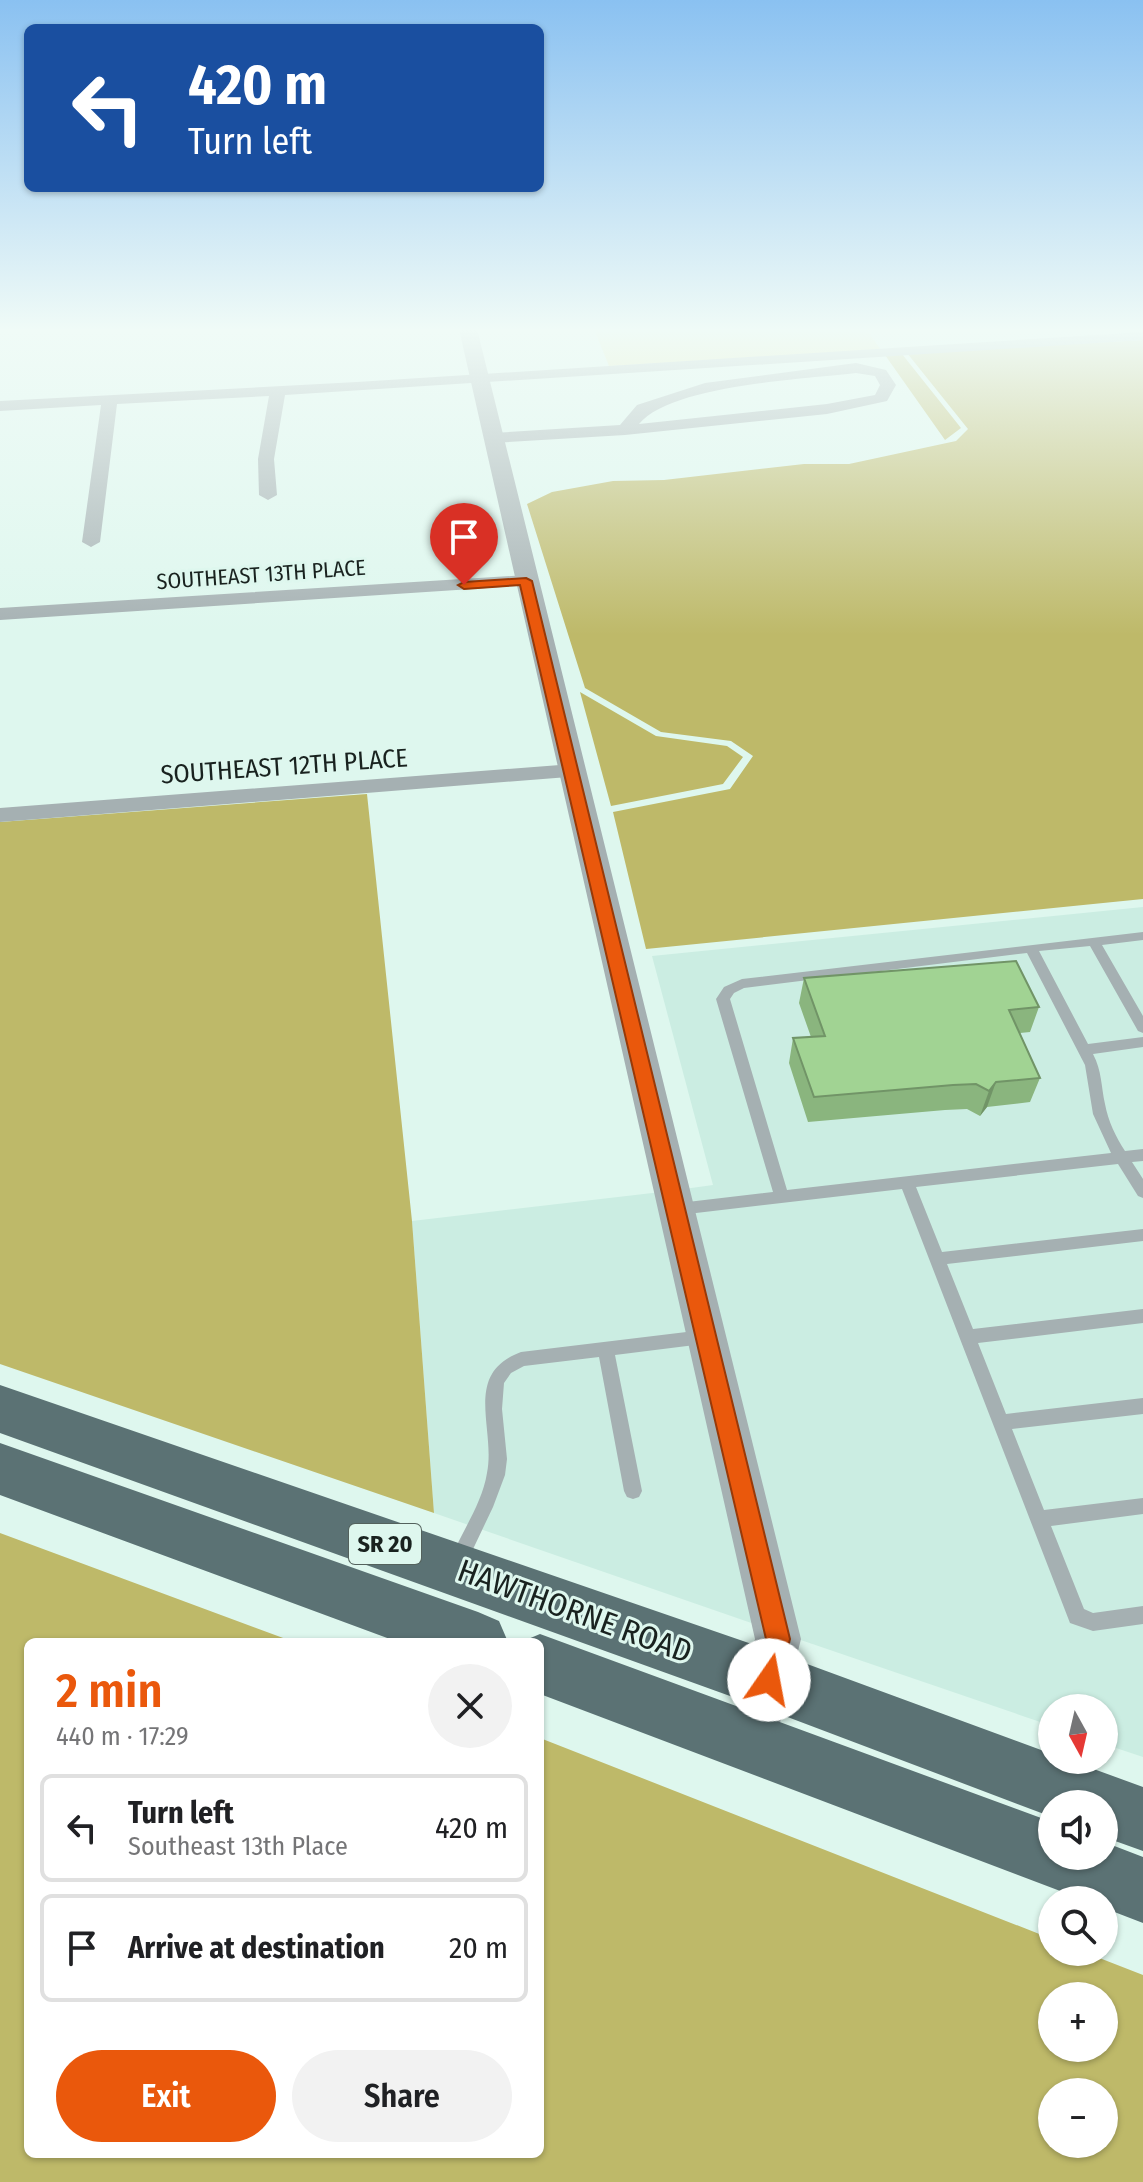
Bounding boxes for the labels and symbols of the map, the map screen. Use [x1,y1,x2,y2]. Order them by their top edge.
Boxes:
pin [430,503,498,585]
street label: SOUTHEAST 13TH PLACE [156,554,367,595]
street label: SOUTHEAST 12TH PLACE [159,742,409,791]
road number: SR 20 [349,1524,421,1564]
street label: HAWTHORNE ROAD [453,1551,697,1671]
position arrow [727,1638,811,1722]
north arrow [1038,1694,1118,1774]

